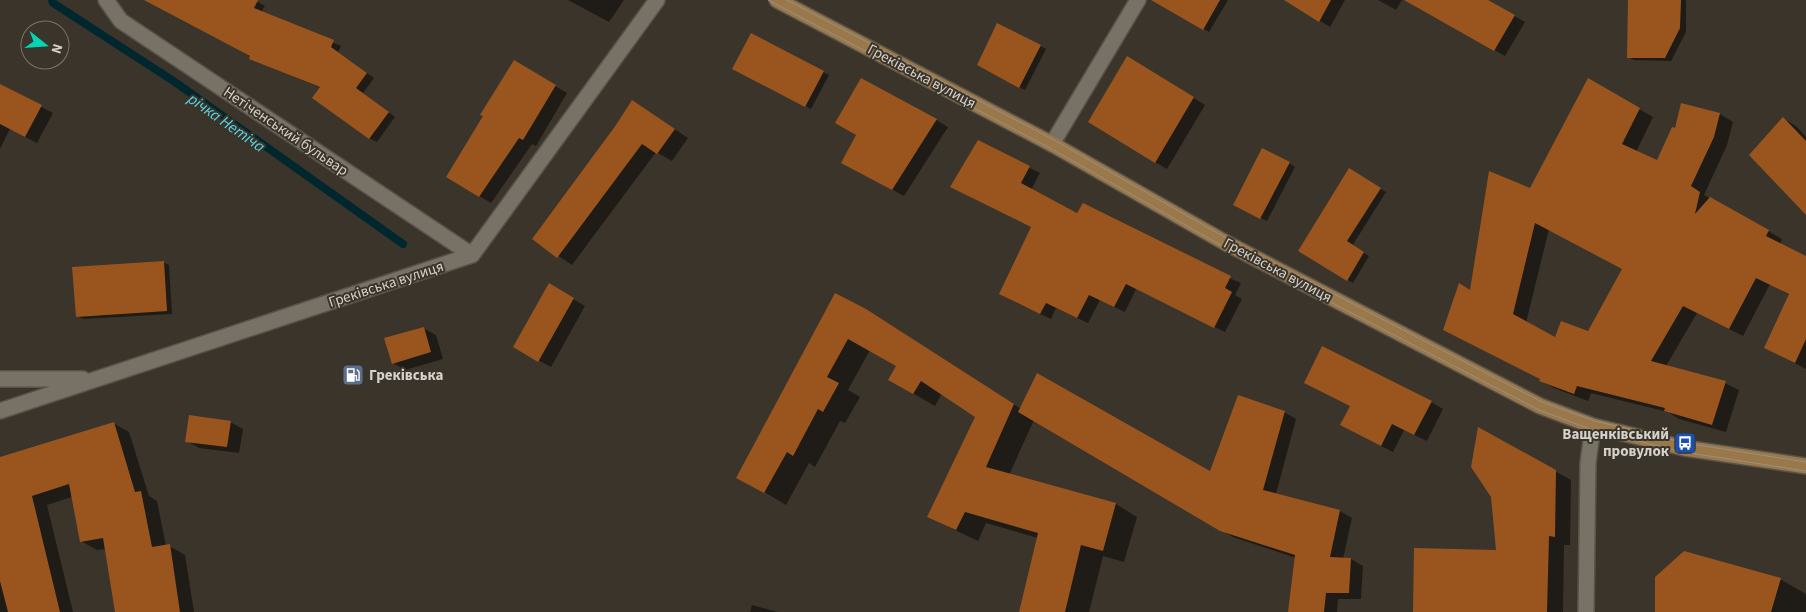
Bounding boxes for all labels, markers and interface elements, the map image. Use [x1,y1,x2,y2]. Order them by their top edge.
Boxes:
north arrow [20,20,70,70]
street label: Греківська вулиця [864,39,980,114]
text: N [46,41,67,56]
street label: Нетіченський бульвар [219,82,352,181]
water label: річка Нетіча [183,88,270,158]
street label: Греківська вулиця [1220,233,1336,308]
street label: Греківська вулиця [326,256,447,313]
fuel station icon: Греківська [341,363,365,387]
place label: Греківська [369,365,444,386]
place label: Ващенківський провулок [1562,424,1670,462]
bus stop icon: Ващенківський провулок [1673,431,1697,455]

